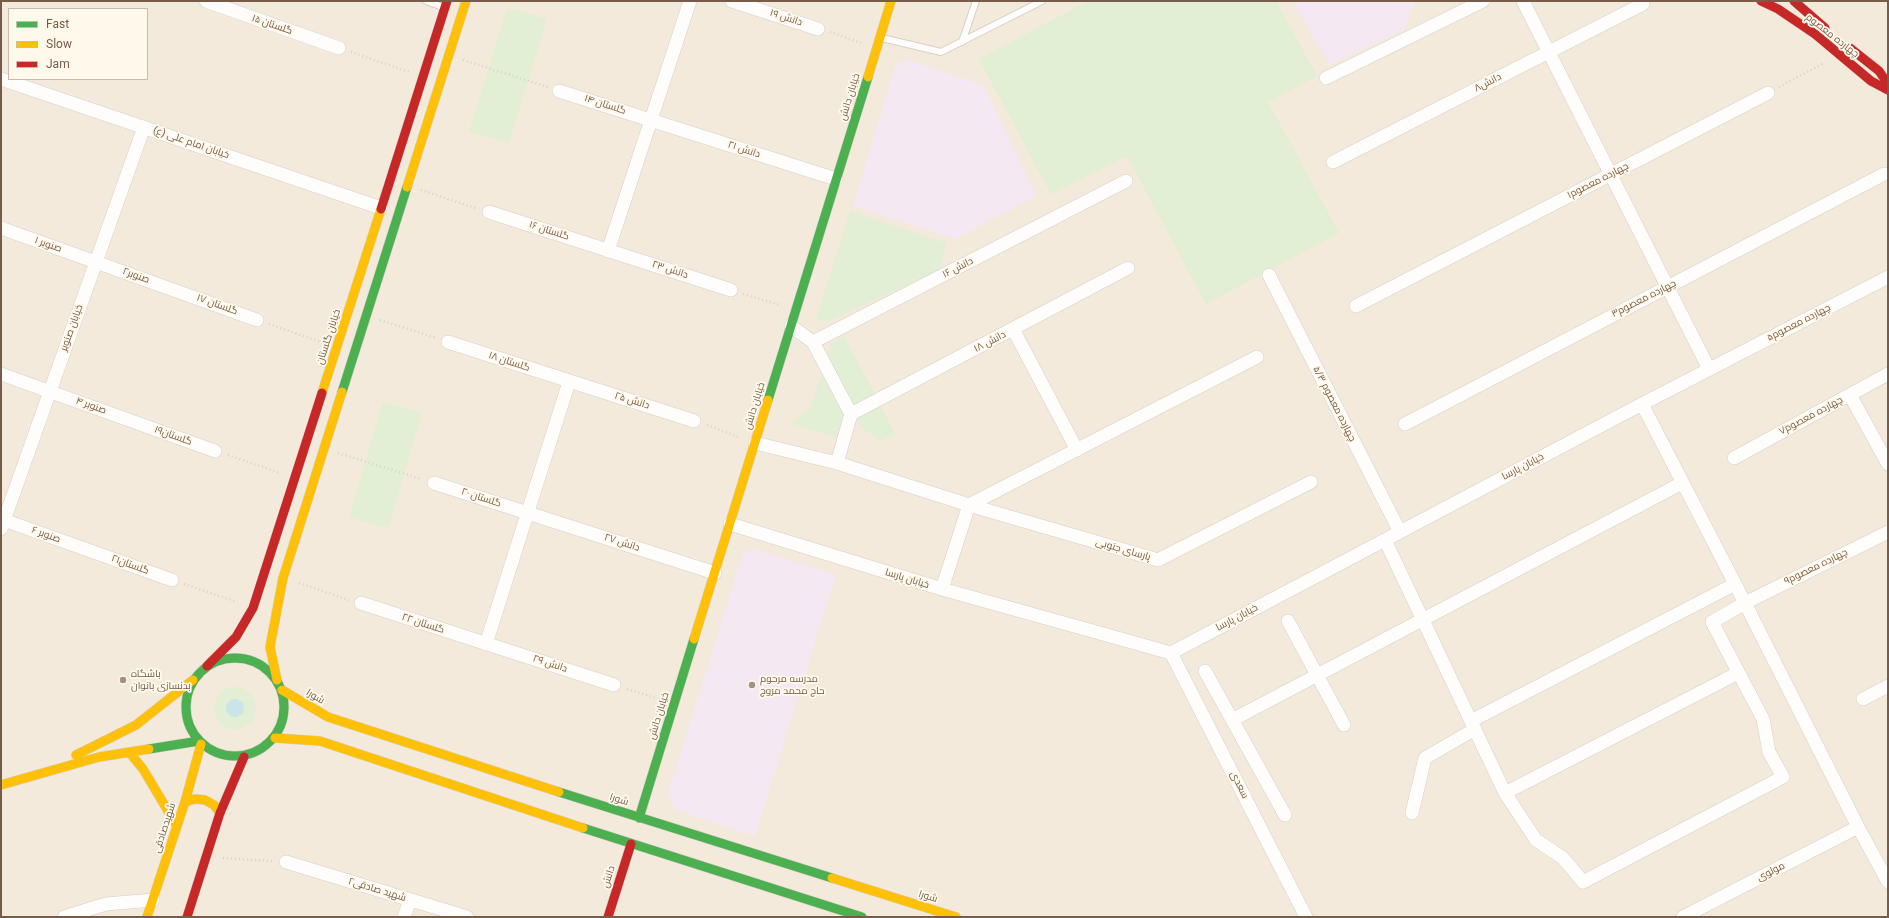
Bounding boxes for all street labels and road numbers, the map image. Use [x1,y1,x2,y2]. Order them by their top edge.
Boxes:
street label: دانش ۱۹ [768,7,804,29]
street label: چهارده معصوم [1803,11,1861,61]
street label: گلستان ۱۵ [250,12,294,38]
street label: دانش۸ [1472,71,1504,95]
street label: خیابان دانش [837,72,863,122]
street label: گلستان ۱۴ [583,93,627,117]
street label: خیابان امام علی (ع) [151,124,231,162]
street label: دانش ۲۱ [726,139,762,161]
street label: چهارده معصوم۱ [1565,160,1631,202]
street label: گلستان ۱۶ [527,219,571,243]
street label: صنوبر ۱ [33,235,63,255]
street label: دانش ۱۶ [941,255,975,281]
street label: دانش ۲۳ [650,259,690,281]
street label: صنوبر۲ [121,266,151,286]
street label: چهارده معصوم۳ [1610,278,1678,320]
street label: گلستان ۱۷ [195,292,239,318]
street label: چهارده معصوم۵ [1765,302,1833,344]
street label: خیابان صنوبر [58,303,86,353]
street label: خیابان گلستان [314,308,344,366]
street label: دانش ۱۸ [972,329,1008,355]
street label: گلستان ۱۸ [487,350,531,374]
street label: چهارده معصوم ۵/۳ [1310,364,1358,444]
street label: خیابان دانش [742,381,768,431]
street label: دانش ۲۵ [613,390,651,412]
street label: چهارده معصوم۷ [1777,394,1845,438]
street label: صنوبر ۴ [74,395,108,417]
street label: گلستان۱۹ [153,424,193,448]
street label: خیابان پارسا [1500,451,1546,483]
street label: گلستان ۲۰ [460,486,502,510]
street label: صنوبر ۶ [30,524,62,546]
street label: دانش ۲۷ [603,532,641,554]
street label: پارسای جنوبی [1094,536,1152,564]
street label: چهارده معصوم۹ [1782,546,1850,588]
street label: گلستان۲۱ [109,553,151,577]
street label: خیابان پارسا [883,567,931,591]
street label: خیابان پارسا [1214,602,1260,634]
street label: گلستان ۲۲ [400,611,446,637]
street label: دانش ۲۹ [531,653,569,675]
street label: شورا [304,687,326,707]
street label: خیابان دانش [646,691,672,741]
street label: سعدی [1227,769,1251,801]
street label: شورا [608,791,630,809]
street label: شهیدصادقی [151,801,179,855]
street label: مولوی [1755,860,1787,884]
street label: دانش [600,864,618,890]
street label: شهید صادقی۲ [347,876,407,904]
street label: شورا [917,888,939,906]

